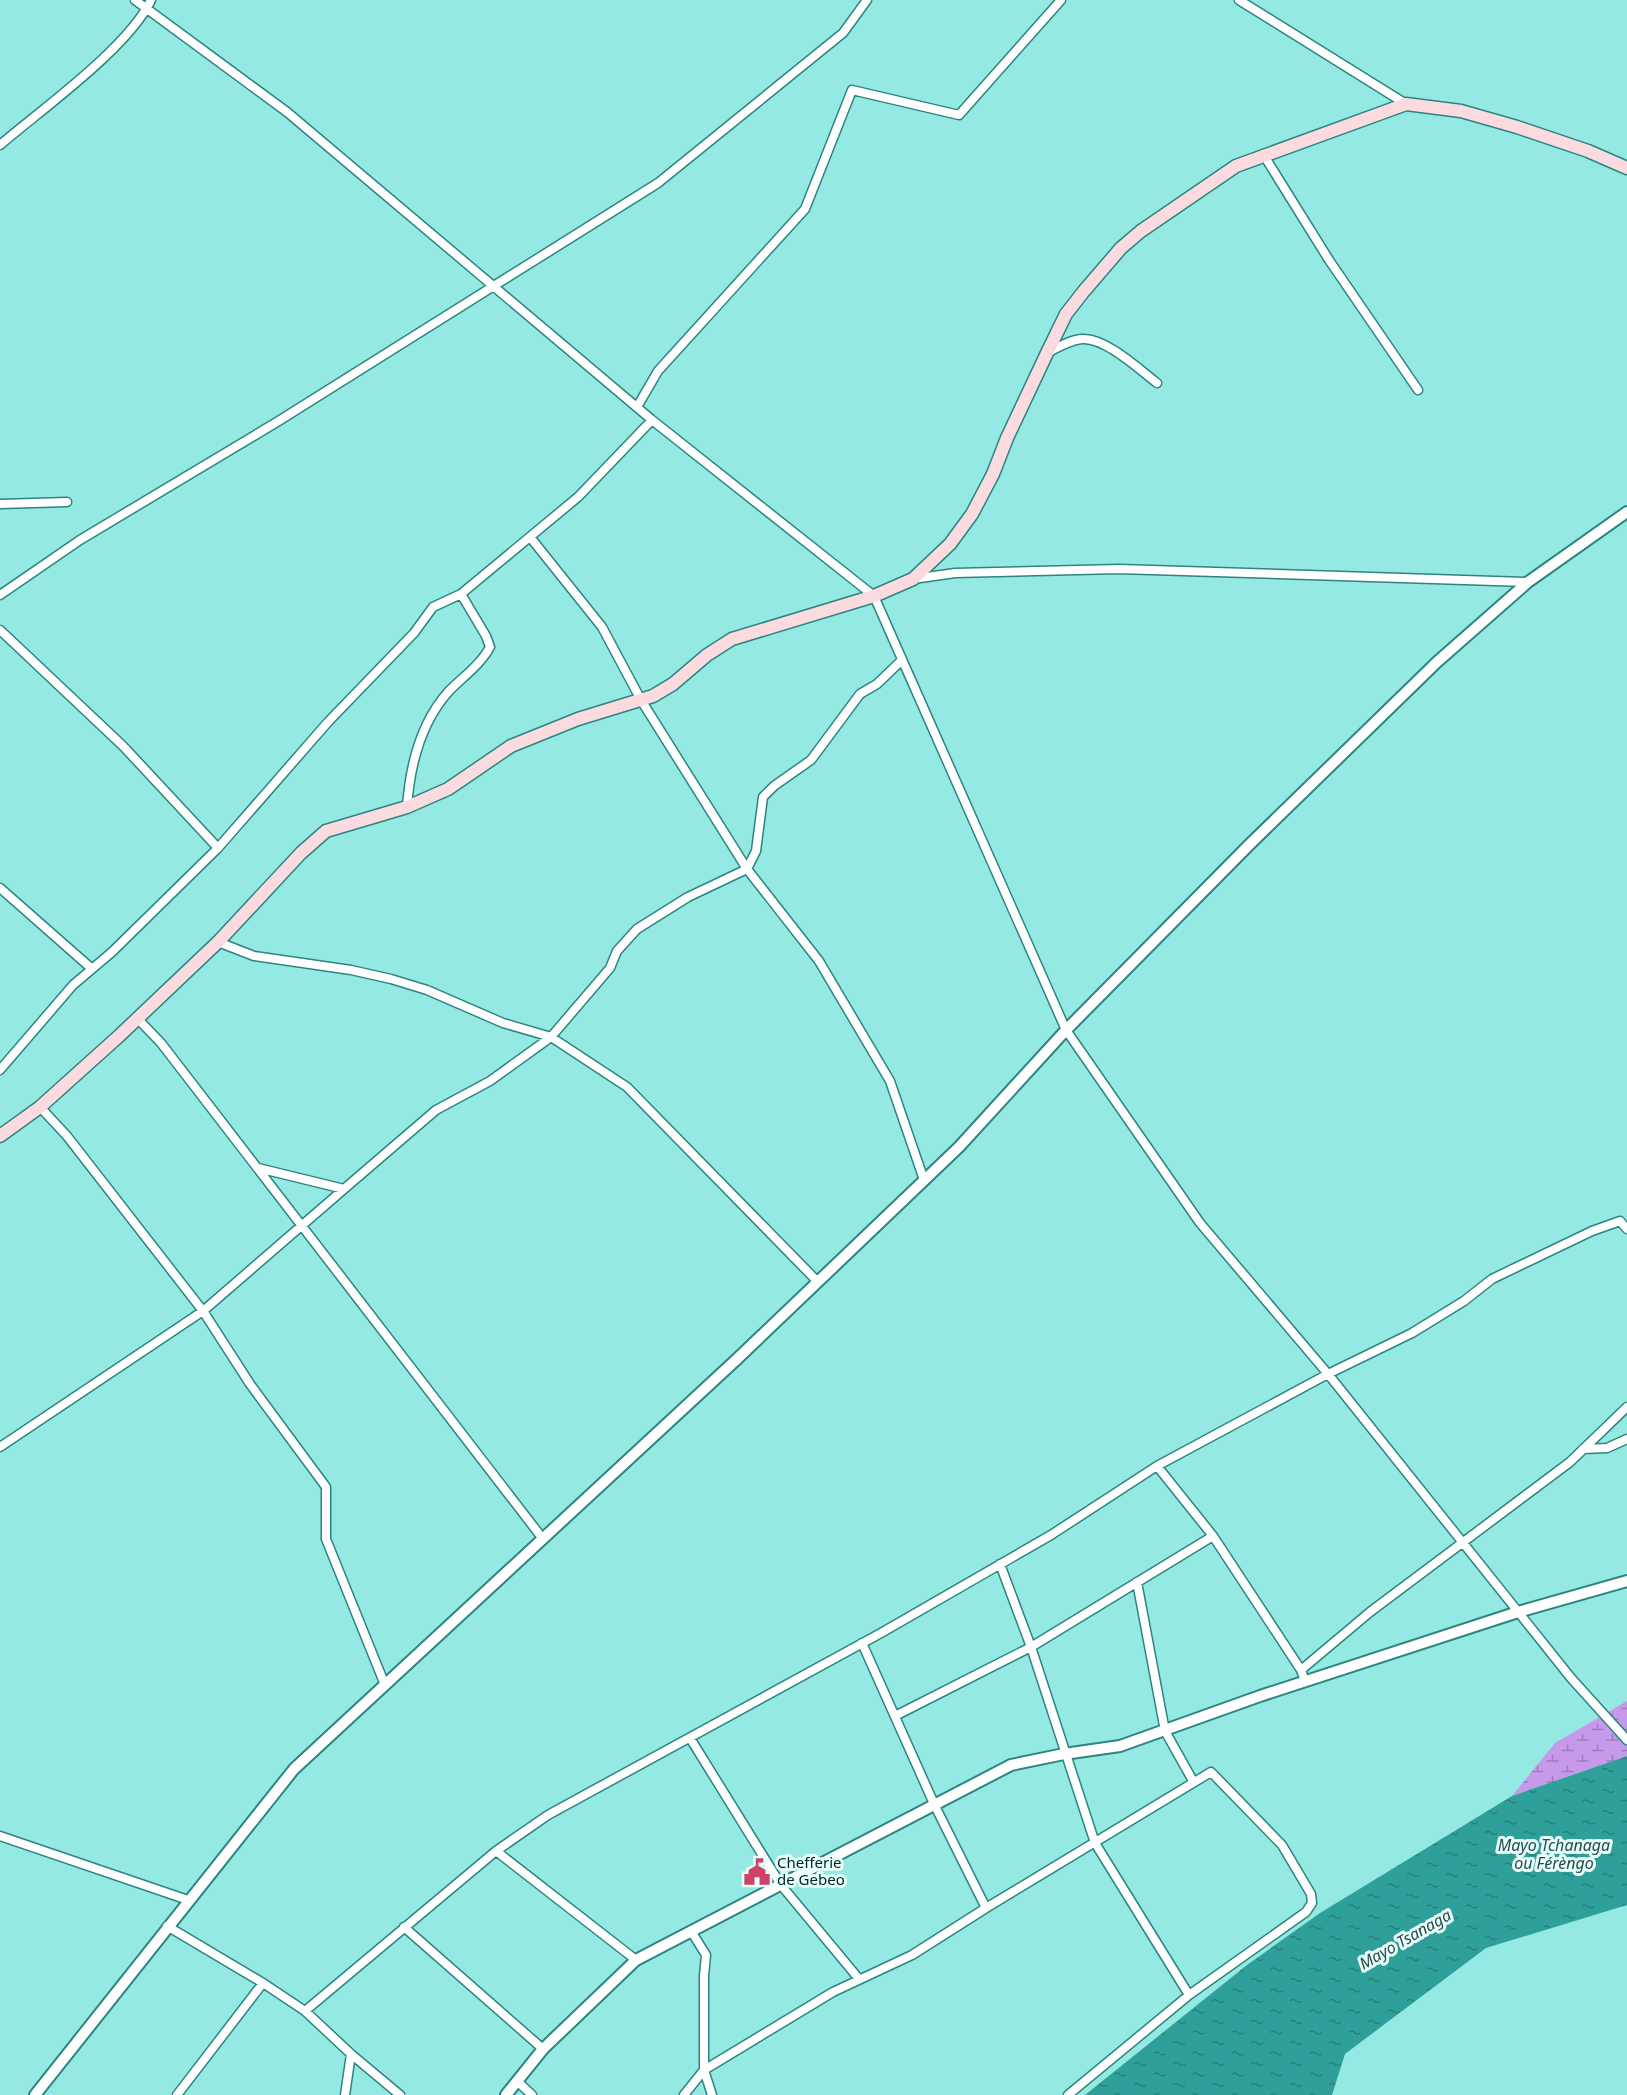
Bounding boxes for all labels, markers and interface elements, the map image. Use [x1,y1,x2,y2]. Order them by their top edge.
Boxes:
water label: Mayo Tchanaga ou Férèngo [1498,1834,1610,1874]
place label: Chefferie de Gebeo [777,1852,845,1889]
public building icon: Chefferie de Gebeo [742,1857,772,1887]
water label: Mayo Tsanaga [1355,1904,1455,1974]

